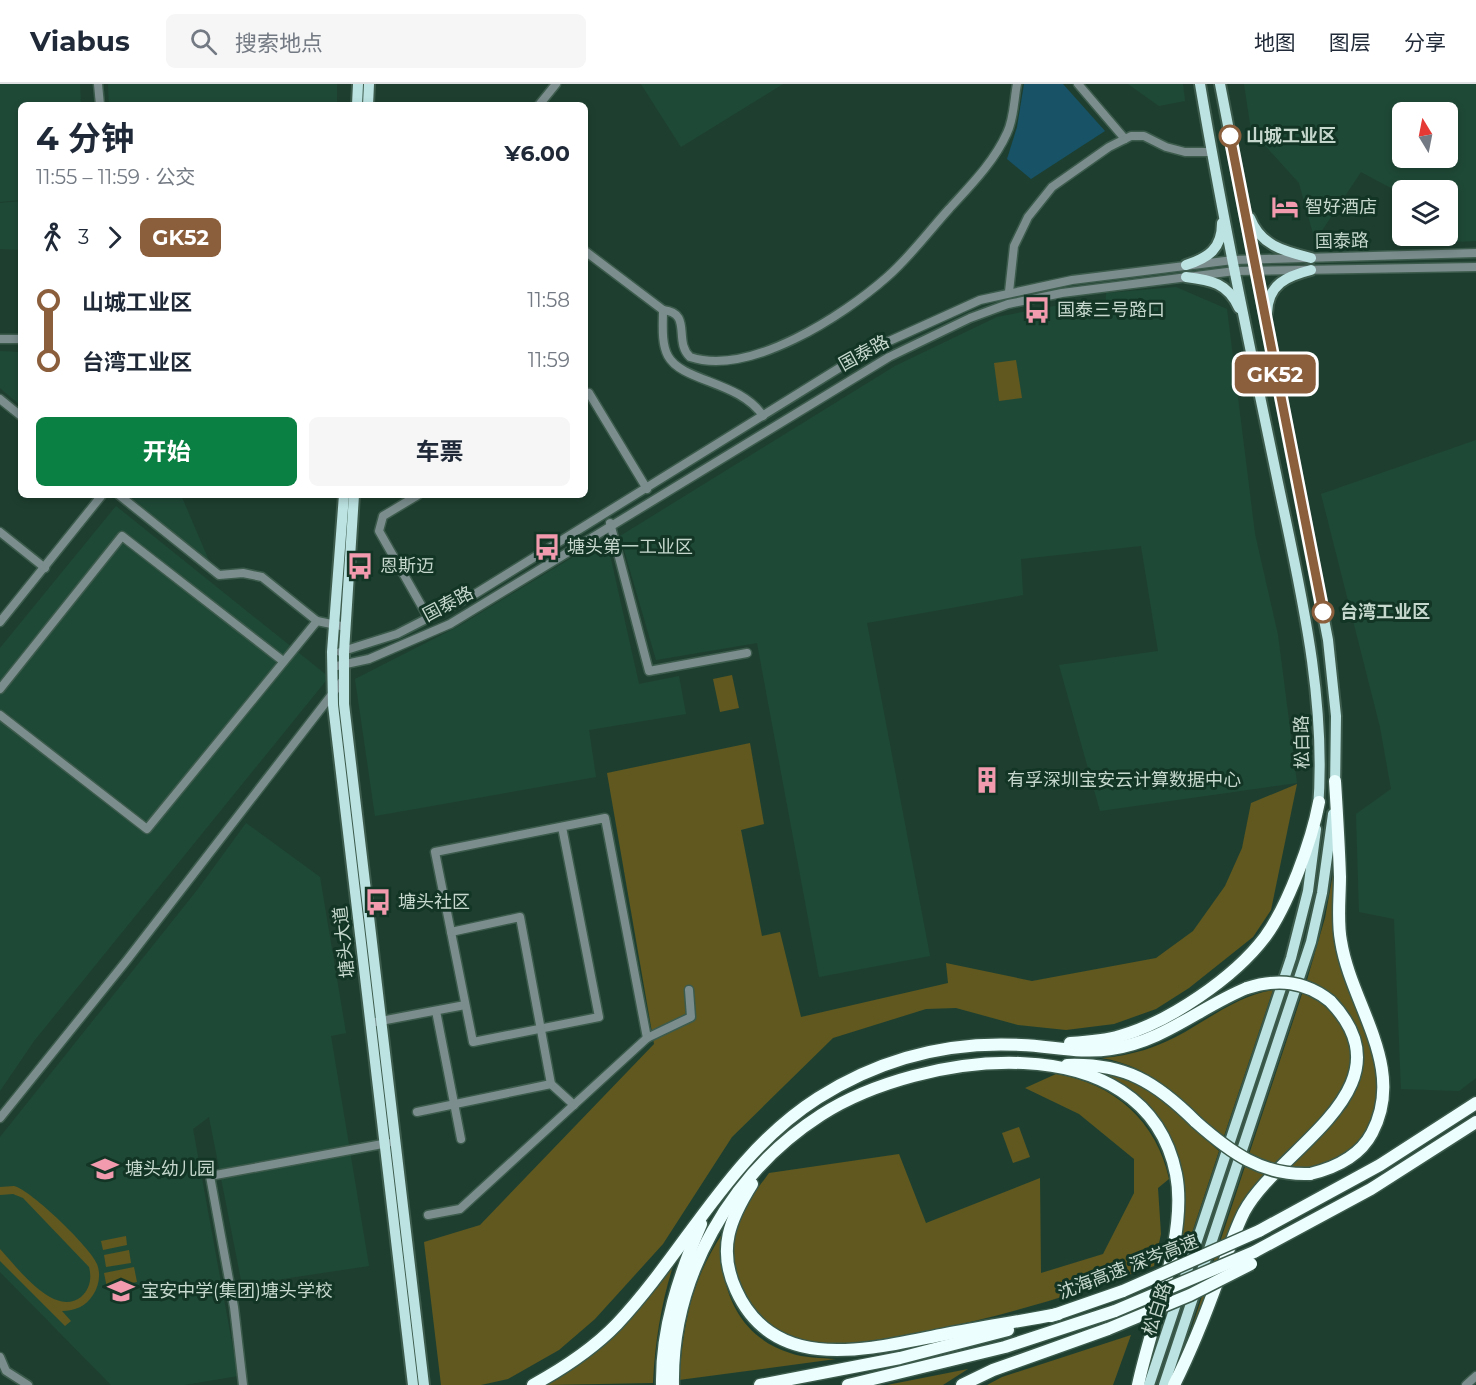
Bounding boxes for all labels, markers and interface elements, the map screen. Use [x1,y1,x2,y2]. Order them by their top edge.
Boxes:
search box [166,14,586,68]
text: Viabus [30,24,130,58]
icon: search [187,25,220,58]
text: 搜索地点 [235,30,323,57]
text: 地图 [1254,30,1296,55]
text: 图层 [1329,30,1371,55]
text: 分享 [1404,30,1446,55]
north arrow [1392,102,1458,168]
map controls [1392,102,1458,246]
text: 4 分钟 [36,118,134,158]
marker: 山城工业区 [1219,125,1241,147]
place label: 山城工业区 [1246,125,1336,147]
text: ¥6.00 [505,140,570,167]
text: 11:55 – 11:59 · 公交 [36,165,195,189]
button: layers [1392,180,1458,246]
hotel icon: 智好酒店 [1270,192,1300,222]
place label: 智好酒店 [1305,196,1377,218]
icon: walk [36,221,69,254]
icon: forward [98,221,131,254]
text: 3 [78,225,89,249]
text: GK52 [152,225,209,250]
street label: 国泰路 [1315,230,1369,252]
text: 11:58 [527,288,570,312]
text: 山城工业区 [82,289,192,316]
bus stop icon: 国泰三号路口 [1022,295,1052,325]
place label: 国泰三号路口 [1057,299,1165,321]
street label: 国泰路 [835,330,893,376]
text: 11:59 [528,348,570,372]
text: 台湾工业区 [82,349,192,376]
line badge: GK52 [1233,354,1317,394]
text: GK52 [1247,362,1303,387]
button: 开始 [36,417,297,486]
button: 车票 [309,417,570,486]
bus stop icon: 塘头第一工业区 [532,532,562,562]
place label: 塘头第一工业区 [567,536,693,558]
bus stop icon: 恩斯迈 [345,551,375,581]
place label: 恩斯迈 [380,555,434,577]
street label: 国泰路 [419,582,477,626]
marker: 台湾工业区 [1312,601,1334,623]
place label: 台湾工业区 [1340,601,1430,623]
street label: 松白路 [1291,715,1313,769]
building icon: 有孚深圳宝安云计算数据中心 [972,765,1002,795]
place label: 有孚深圳宝安云计算数据中心 [1007,769,1241,791]
bus stop icon: 塘头社区 [363,887,393,917]
place label: 塘头社区 [398,891,470,913]
street label: 塘头大道 [329,905,359,979]
school or university icon: 塘头幼儿园 [90,1154,120,1184]
place label: 塘头幼儿园 [125,1158,215,1180]
street label: 沈海高速 深岑高速 [1055,1230,1201,1304]
school or university icon: 宝安中学(集团)塘头学校 [106,1276,136,1306]
place label: 宝安中学(集团)塘头学校 [141,1280,333,1302]
street label: 松白路 [1138,1280,1176,1338]

